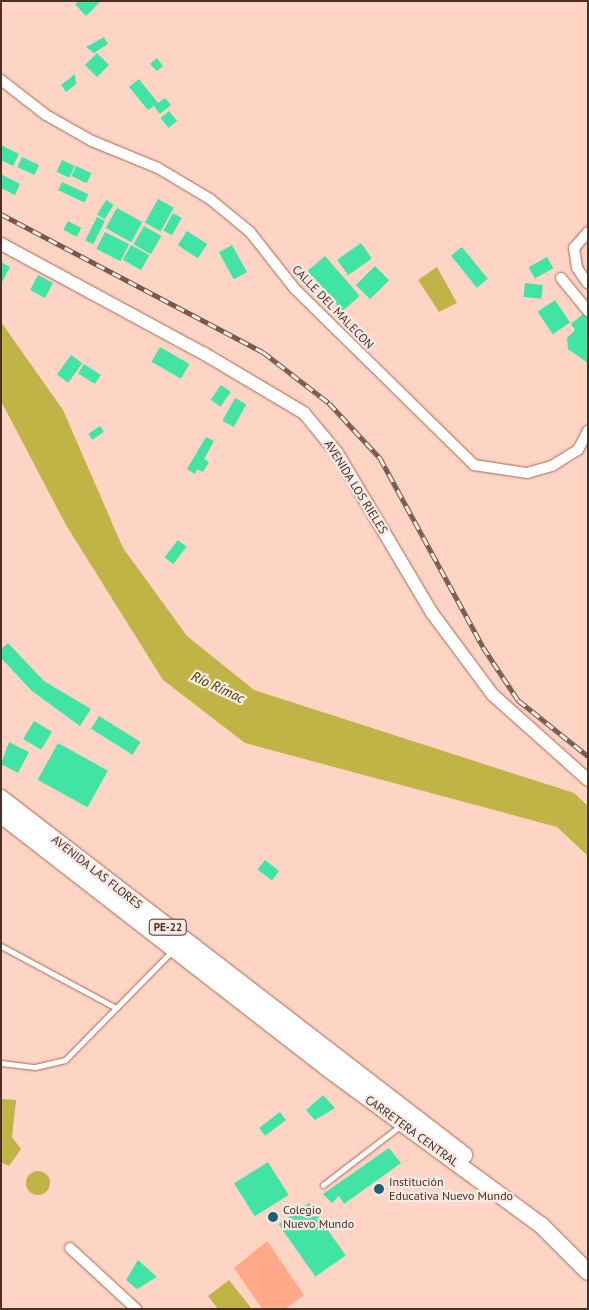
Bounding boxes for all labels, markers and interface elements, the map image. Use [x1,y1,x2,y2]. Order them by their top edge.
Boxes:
street label: CALLE DEL MALECON [289,262,377,352]
street label: AVENIDA LOS RIELES [321,437,391,537]
water label: Río Rímac [189,667,247,707]
street label: AVENIDA LAS FLORES [49,832,145,912]
road number: PE-22 [148,919,188,936]
street label: CARRETERA CENTRAL [362,1092,462,1170]
place label: Institución Educativa Nuevo Mundo [389,1175,513,1203]
marker: Institución Educativa Nuevo Mundo [373,1183,385,1195]
place label: Colegio Nuevo Mundo [283,1203,354,1231]
marker: Colegio Nuevo Mundo [267,1211,279,1223]

